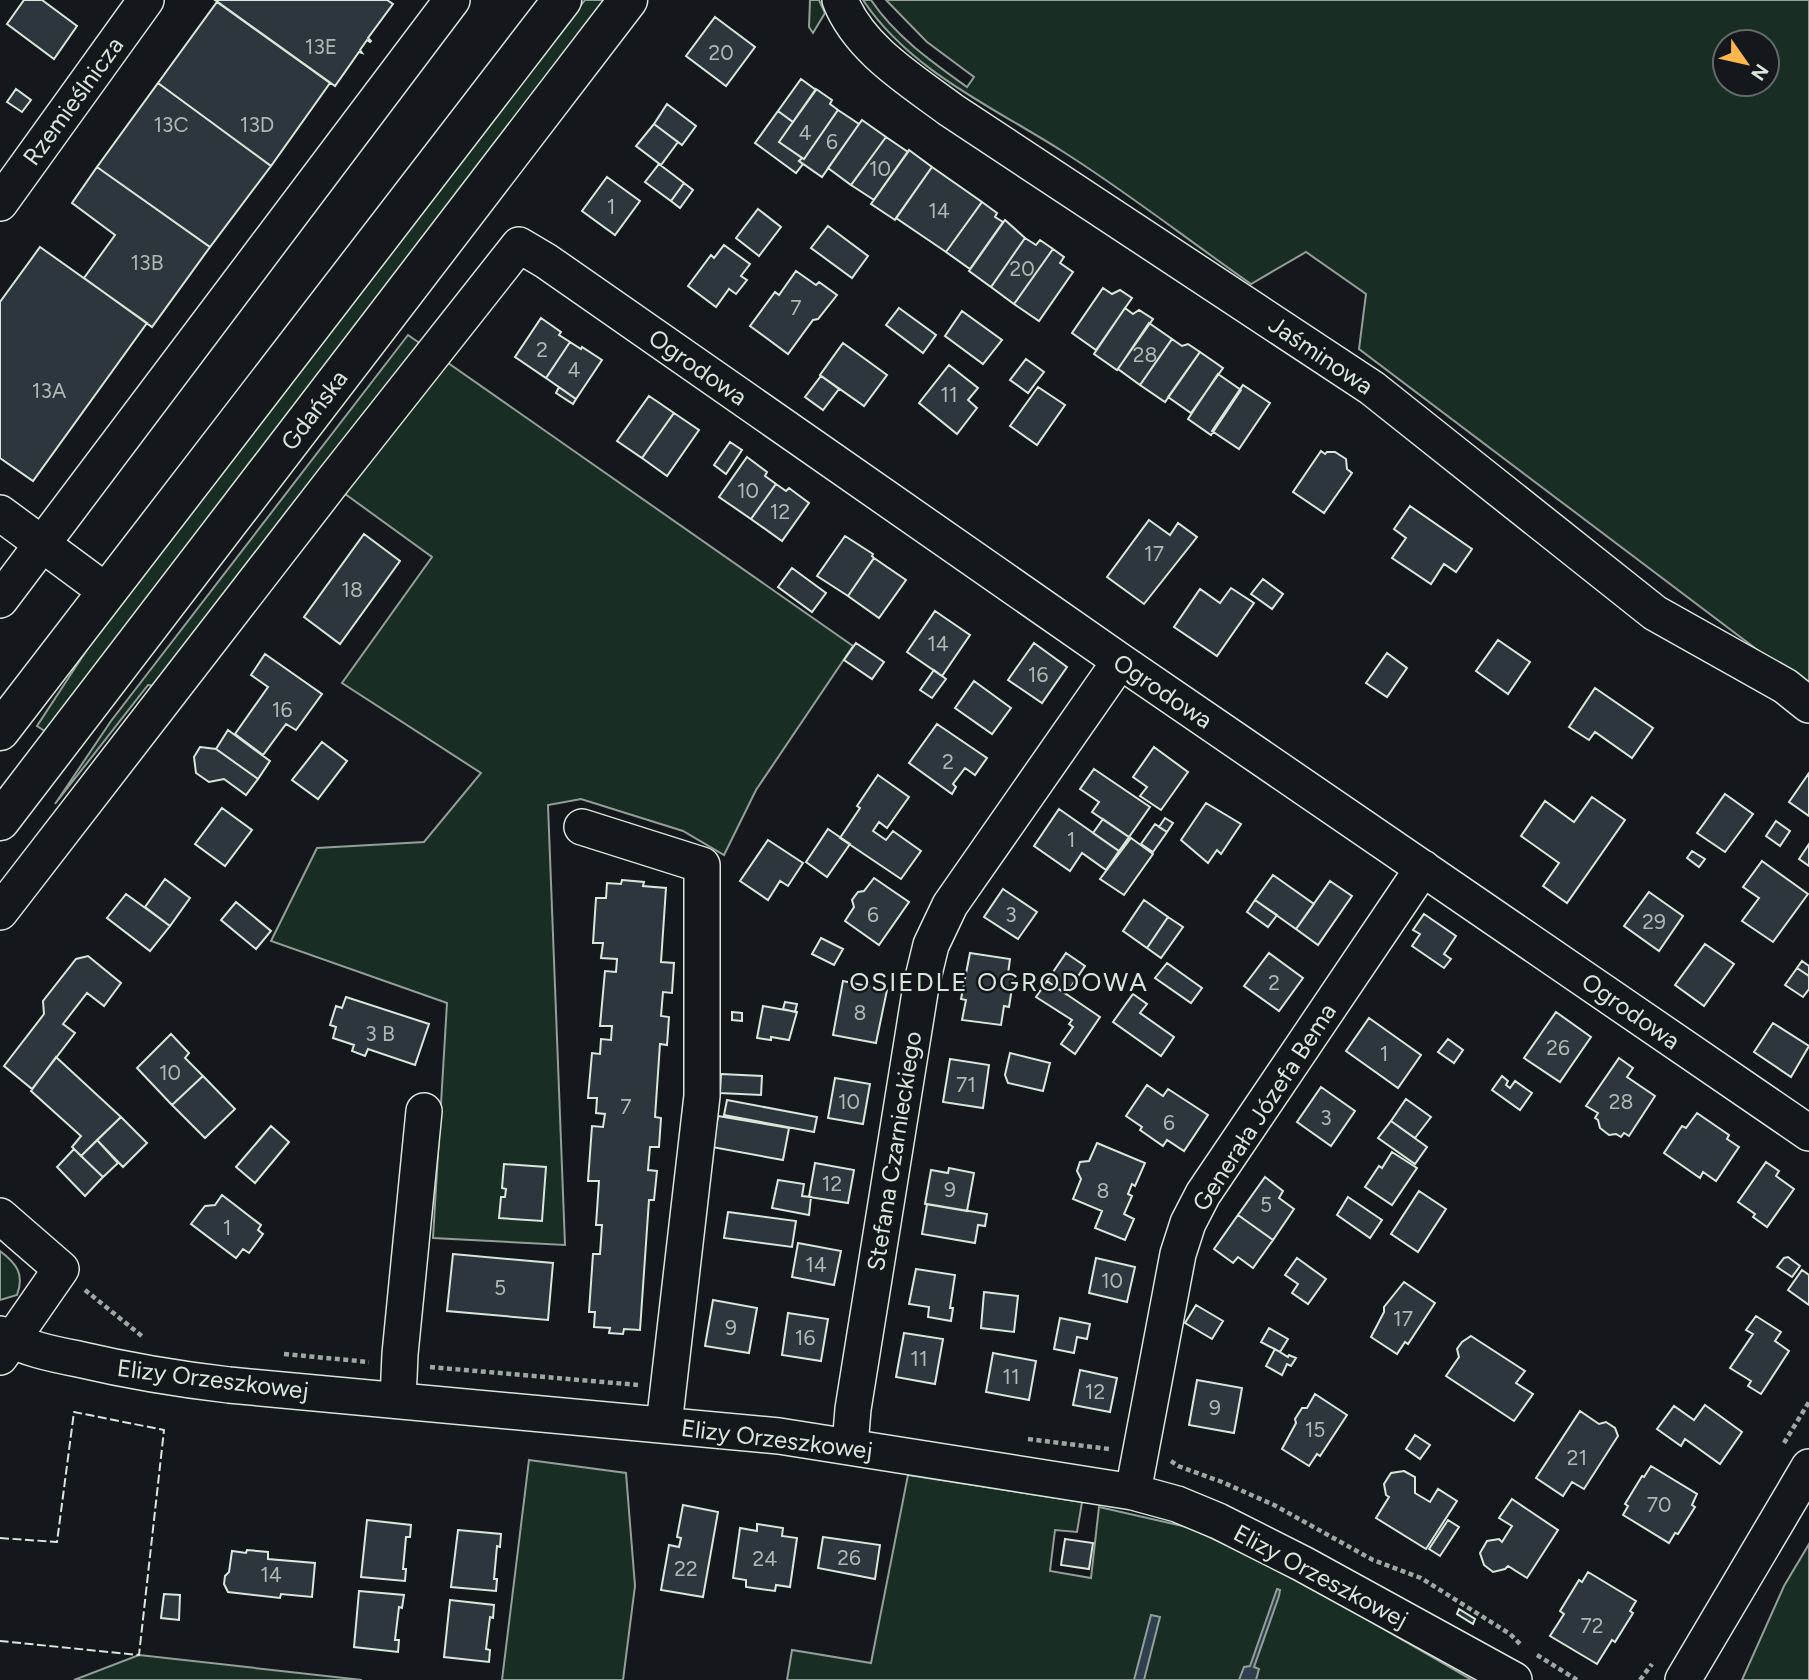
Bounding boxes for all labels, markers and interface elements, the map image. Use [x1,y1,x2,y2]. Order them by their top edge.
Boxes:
north arrow [1711,28,1781,98]
street label: Rzemieślnicza [17,31,129,171]
house number: 13E [305,34,337,59]
house number: 20 [708,40,734,65]
text: N [1746,60,1773,85]
house number: 13C [153,112,189,137]
house number: 13D [240,112,274,137]
house number: 4 [798,120,812,145]
house number: 6 [826,129,838,154]
house number: 10 [869,156,891,181]
house number: 1 [607,194,615,219]
house number: 14 [928,198,950,223]
house number: 13B [131,250,163,275]
house number: 20 [1009,256,1035,281]
house number: 7 [790,295,802,320]
street label: Jaśminowa [1263,310,1379,400]
street label: Ogrodowa [643,323,753,411]
house number: 2 [536,337,548,362]
house number: 28 [1133,342,1157,367]
house number: 4 [567,357,581,382]
street label: Gdańska [275,364,353,456]
house number: 13A [32,378,66,403]
house number: 11 [940,382,958,407]
house number: 10 [737,478,759,503]
house number: 12 [770,499,790,524]
house number: 17 [1144,541,1164,566]
house number: 18 [341,577,363,602]
house number: 14 [927,631,949,656]
street label: Ogrodowa [1108,647,1218,735]
house number: 16 [1028,662,1048,687]
house number: 16 [272,697,292,722]
house number: 2 [942,749,954,774]
house number: 1 [1067,827,1075,852]
house number: 6 [867,902,879,927]
house number: 3 [1005,902,1017,927]
house number: 29 [1642,909,1666,934]
district label: OSIEDLE OGRODOWA [849,966,1149,998]
street label: Ogrodowa [1576,967,1686,1055]
house number: 2 [1268,970,1280,995]
street label: Generała Józefa Bema [1186,998,1342,1216]
house number: 8 [854,1000,866,1025]
house number: 3 B [365,1021,395,1046]
street label: Stefana Czarnieckiego [861,1029,927,1273]
house number: 26 [1546,1035,1570,1060]
house number: 1 [1380,1041,1388,1066]
house number: 10 [159,1060,181,1085]
house number: 71 [956,1072,976,1097]
house number: 10 [838,1089,860,1114]
house number: 28 [1609,1089,1633,1114]
house number: 7 [620,1094,632,1119]
house number: 3 [1320,1105,1332,1130]
house number: 6 [1163,1110,1175,1135]
house number: 12 [822,1171,842,1196]
house number: 9 [944,1177,956,1202]
house number: 8 [1097,1178,1109,1203]
house number: 5 [1260,1192,1272,1217]
house number: 1 [223,1215,231,1240]
house number: 14 [805,1252,827,1277]
house number: 10 [1101,1268,1123,1293]
house number: 5 [494,1275,506,1300]
house number: 17 [1393,1306,1413,1331]
house number: 9 [725,1315,737,1340]
house number: 16 [795,1325,815,1350]
house number: 11 [910,1346,928,1371]
street label: Elizy Orzeszkowej [115,1353,311,1405]
house number: 11 [1002,1364,1020,1389]
house number: 12 [1085,1379,1105,1404]
house number: 9 [1209,1395,1221,1420]
street label: Elizy Orzeszkowej [679,1413,875,1465]
house number: 15 [1305,1417,1325,1442]
house number: 21 [1567,1445,1587,1470]
house number: 70 [1647,1492,1671,1517]
street label: Elizy Orzeszkowej [1229,1518,1413,1634]
house number: 26 [837,1545,861,1570]
house number: 24 [753,1546,777,1571]
house number: 22 [674,1556,698,1581]
house number: 14 [260,1562,282,1587]
house number: 72 [1580,1613,1604,1638]

